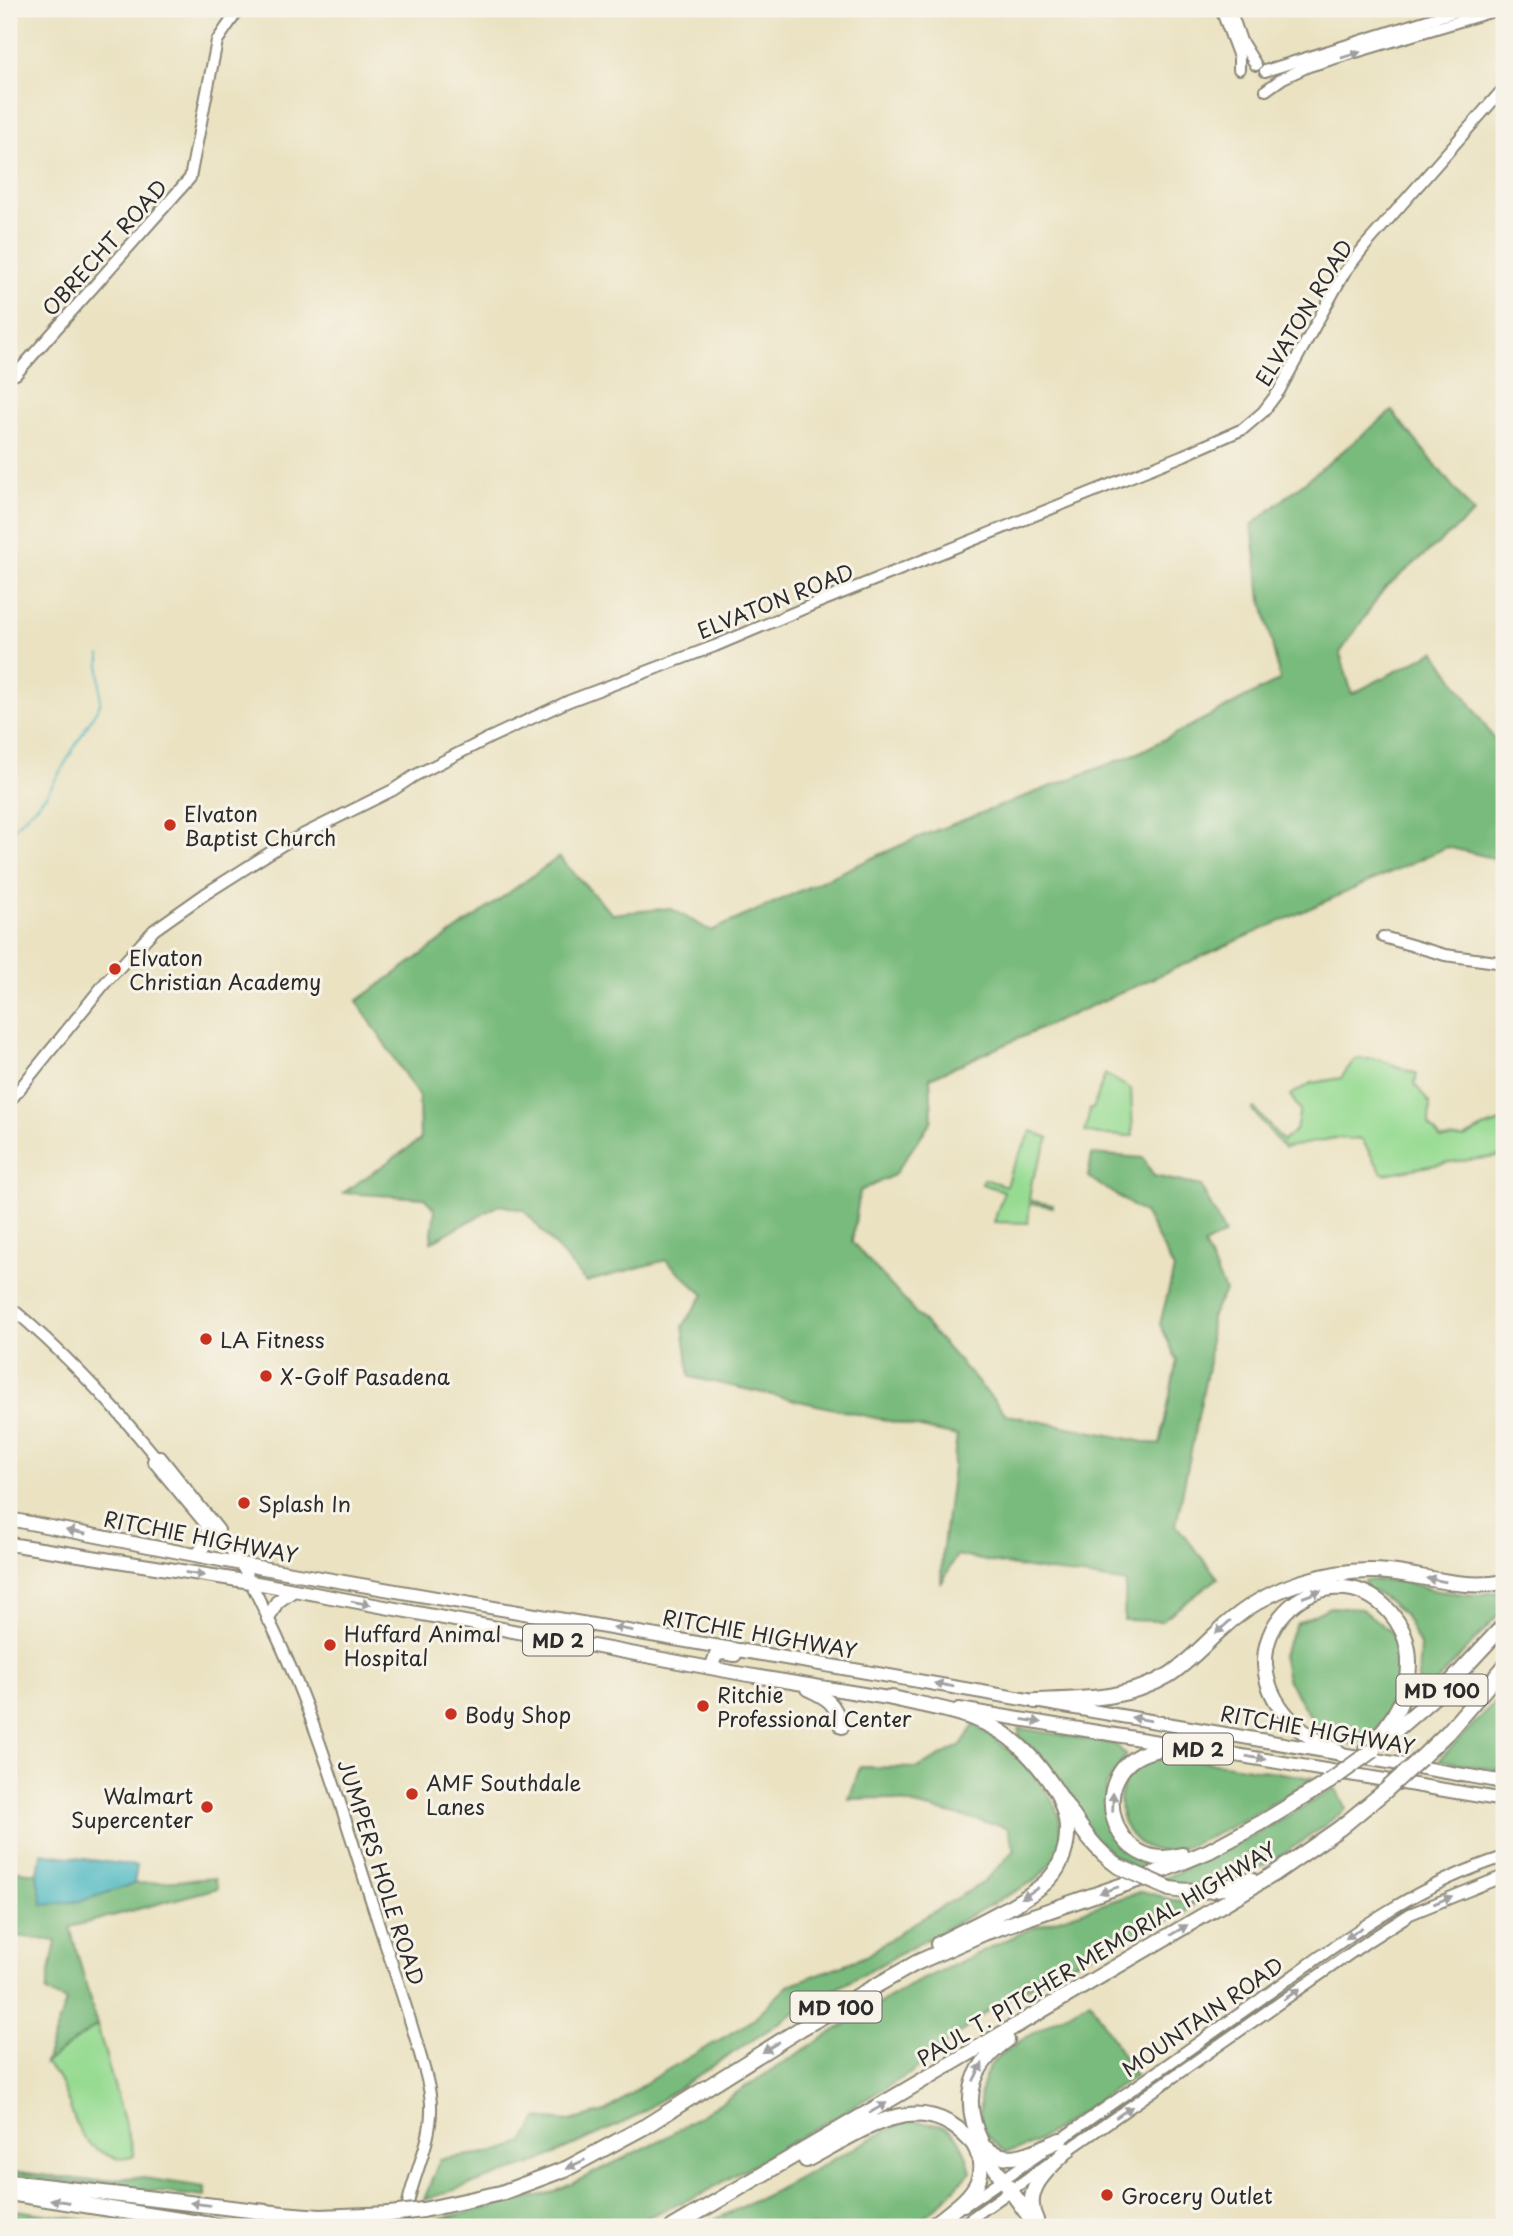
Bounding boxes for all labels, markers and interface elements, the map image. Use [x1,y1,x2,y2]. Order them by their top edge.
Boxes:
one-way arrow [1340,49,1361,60]
street label: OBRECHT ROAD [34,172,174,322]
street label: ELVATON ROAD [1246,232,1360,392]
street label: ELVATON ROAD [692,554,858,646]
place label: Elvaton Baptist Church [184,797,336,853]
marker: Elvaton Baptist Church [162,817,178,833]
place label: Elvaton Christian Academy [129,941,321,997]
marker: Elvaton Christian Academy [107,961,123,977]
place label: LA Fitness [220,1323,325,1355]
marker: LA Fitness [198,1331,214,1347]
place label: X-Golf Pasadena [280,1360,450,1392]
marker: X-Golf Pasadena [258,1368,274,1384]
place label: Splash In [258,1487,351,1519]
marker: Splash In [236,1495,252,1511]
street label: RITCHIE HIGHWAY [101,1501,301,1571]
one-way arrow [65,1526,87,1537]
one-way arrow [184,1569,206,1580]
one-way arrow [1425,1575,1447,1586]
one-way arrow [1302,1589,1323,1600]
one-way arrow [350,1598,372,1609]
street label: RITCHIE HIGHWAY [660,1600,860,1666]
place label: Huffard Animal Hospital [344,1617,501,1673]
one-way arrow [1215,1619,1232,1634]
one-way arrow [612,1623,634,1634]
road number: MD 2 [523,1624,593,1656]
marker: Huffard Animal Hospital [322,1637,338,1653]
road number: MD 100 [1396,1674,1488,1706]
place label: Ritchie Professional Center [717,1678,912,1734]
one-way arrow [932,1679,954,1690]
street label: RITCHIE HIGHWAY [1218,1696,1418,1762]
place label: Body Shop [465,1698,571,1730]
marker: Ritchie Professional Center [695,1698,711,1714]
marker: Body Shop [443,1706,459,1722]
one-way arrow [1130,1713,1152,1724]
one-way arrow [1021,1716,1043,1727]
road number: MD 2 [1163,1734,1233,1764]
one-way arrow [1245,1753,1267,1764]
street label: JUMPERS HOLE ROAD [330,1755,434,1989]
place label: AMF Southdale Lanes [426,1766,581,1822]
place label: Walmart Supercenter [71,1779,193,1835]
marker: AMF Southdale Lanes [404,1786,420,1802]
one-way arrow [1107,1791,1118,1813]
marker: Walmart Supercenter [199,1799,215,1815]
street label: PAUL T. PITCHER MEMORIAL HIGHWAY [910,1832,1282,2073]
one-way arrow [1098,1885,1119,1895]
one-way arrow [1021,1887,1040,1900]
one-way arrow [1433,1895,1454,1906]
one-way arrow [1170,1924,1189,1936]
one-way arrow [1344,1926,1364,1939]
street label: MOUNTAIN ROAD [1115,1948,1289,2084]
one-way arrow [1283,1987,1301,2001]
road number: MD 100 [790,1992,882,2022]
one-way arrow [761,2041,780,2054]
one-way arrow [972,2061,984,2081]
one-way arrow [868,2101,887,2114]
one-way arrow [1115,2105,1133,2119]
one-way arrow [566,2158,586,2169]
place label: Grocery Outlet [1121,2179,1273,2211]
marker: Grocery Outlet [1099,2187,1115,2203]
one-way arrow [49,2195,71,2206]
one-way arrow [189,2199,211,2210]

